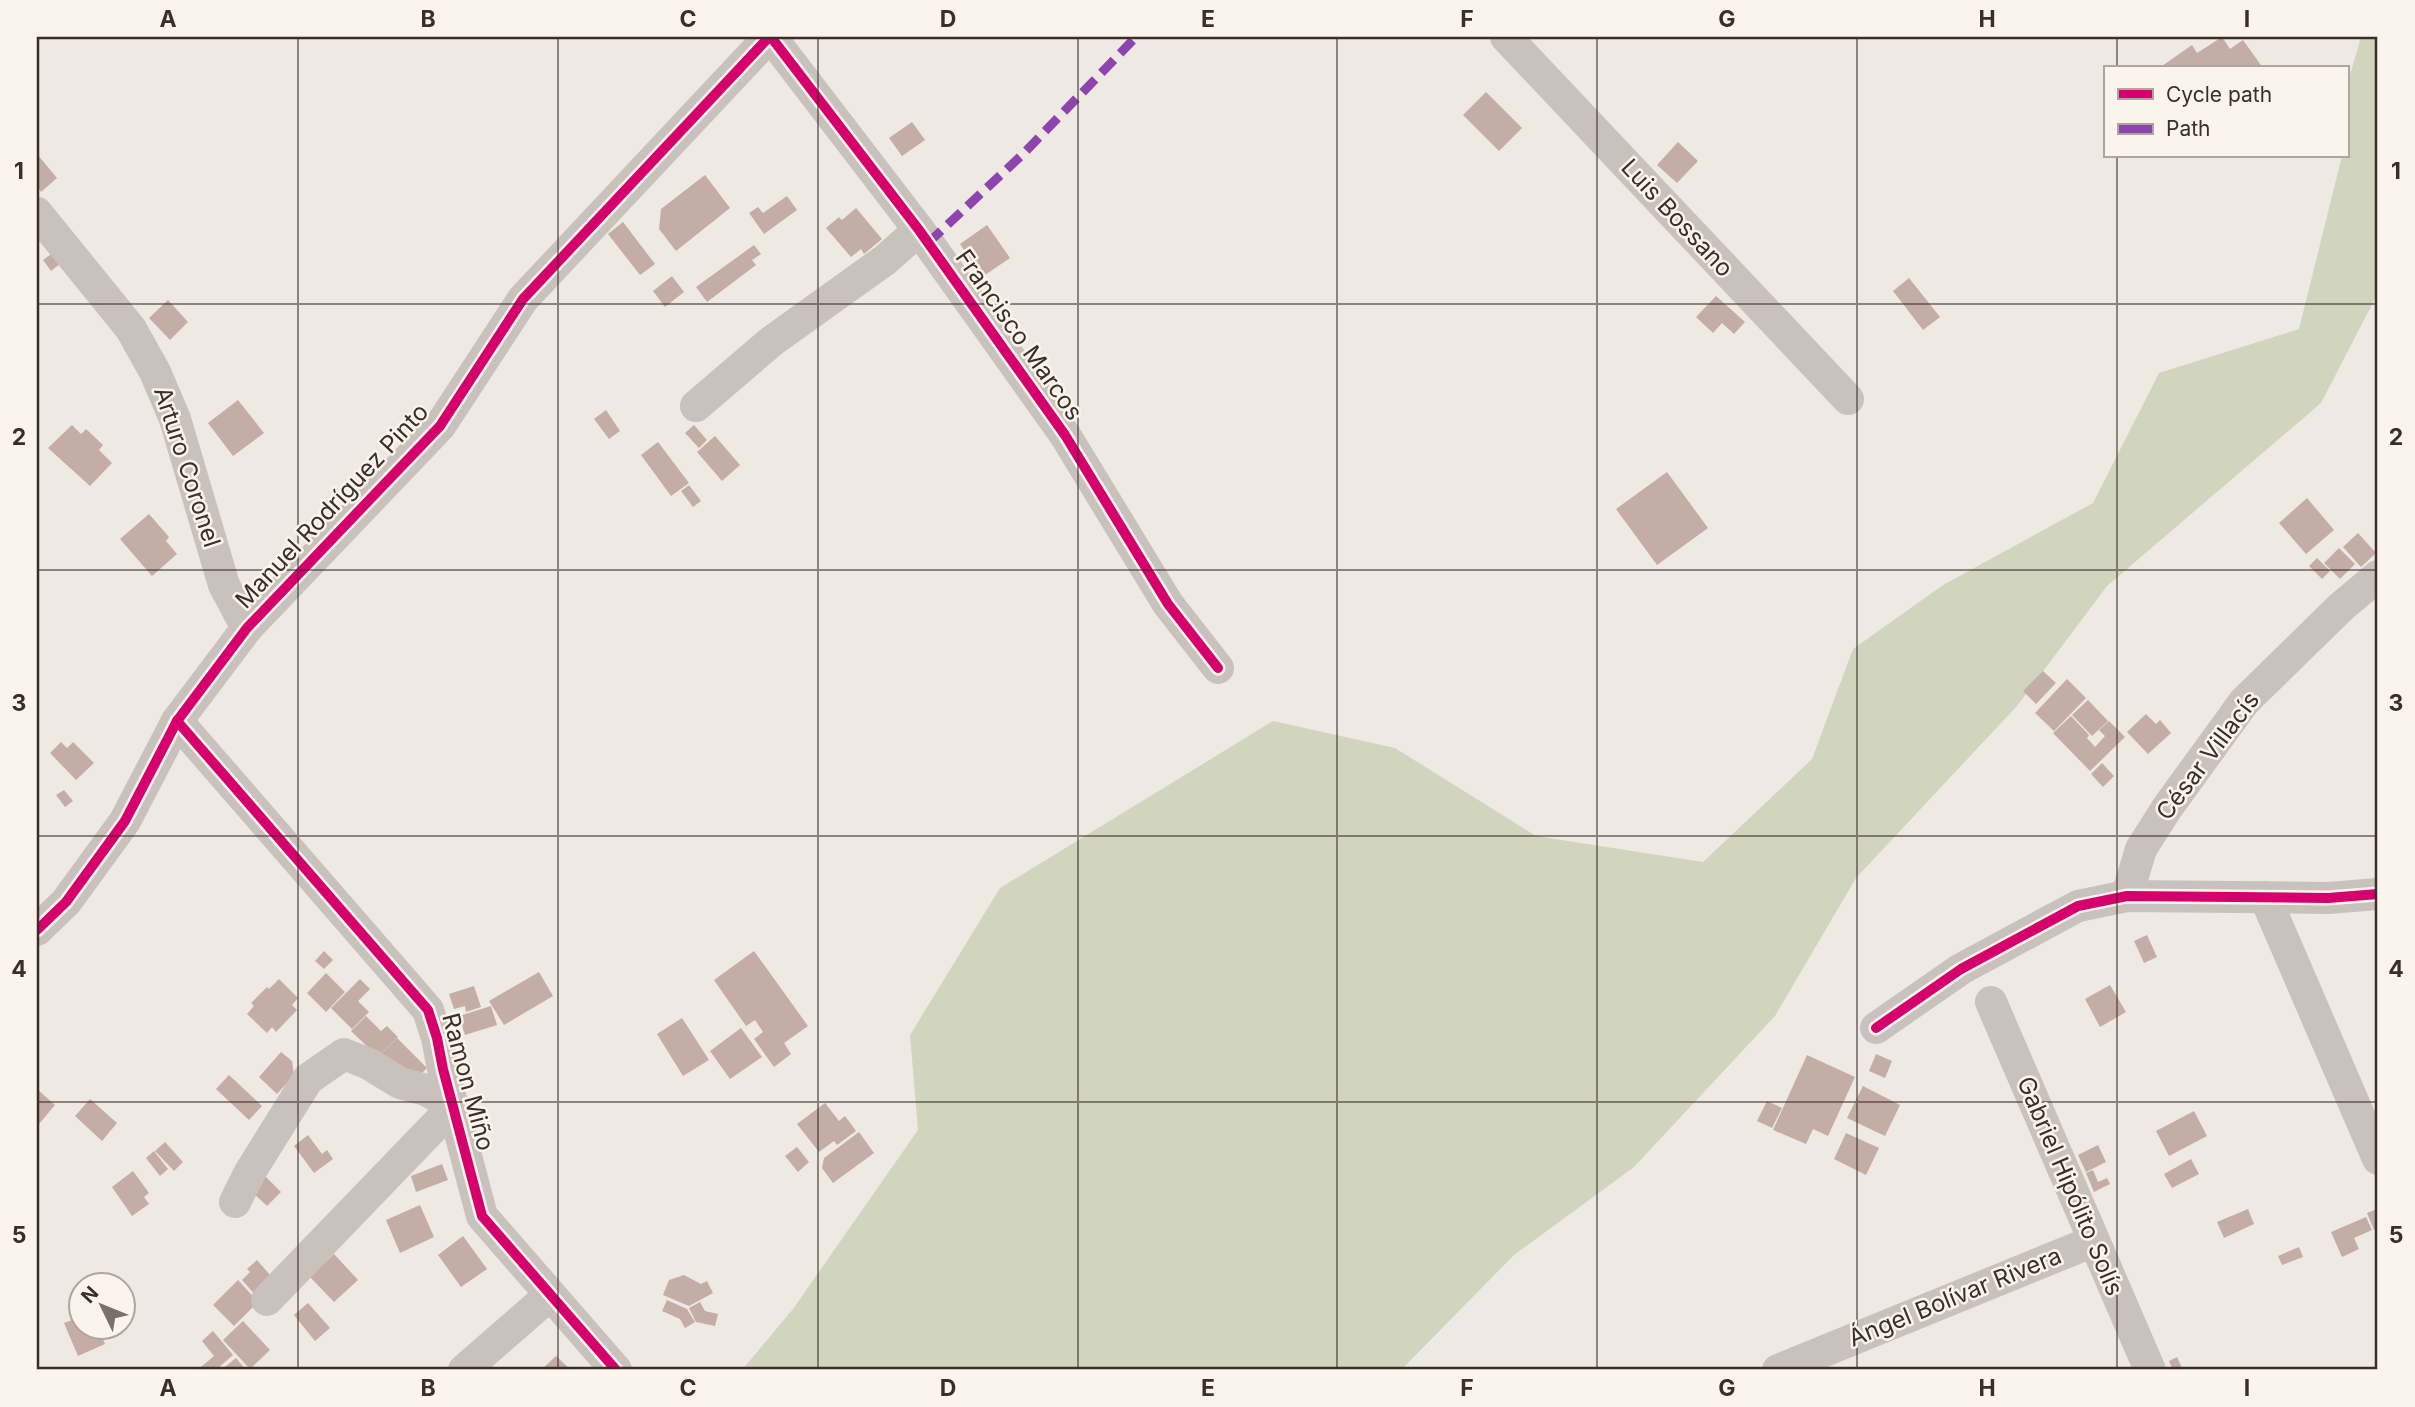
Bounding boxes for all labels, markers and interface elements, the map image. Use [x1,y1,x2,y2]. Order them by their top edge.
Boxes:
text: A [159,5,177,33]
text: B [420,5,436,33]
text: C [679,5,697,33]
text: D [940,5,956,33]
text: E [1201,5,1215,33]
text: F [1460,5,1474,33]
text: G [1718,5,1736,33]
text: H [1978,5,1996,33]
text: I [2244,5,2250,33]
legend [2104,66,2348,158]
text: Cycle path [2166,82,2272,107]
text: Path [2166,116,2211,141]
street label: Luis Bossano [1615,153,1739,283]
text: 1 [14,157,24,185]
text: 1 [2391,157,2401,185]
street label: Francisco Marcos [950,244,1089,426]
street label: Arturo Coronel [148,383,227,551]
street label: Manuel Rodríguez Pinto [229,397,434,614]
text: 2 [12,423,26,451]
text: 2 [2389,423,2403,451]
street label: César Villacís [2150,686,2265,826]
text: 3 [12,689,26,717]
text: 3 [2389,689,2403,717]
text: 4 [11,955,27,983]
text: 4 [2388,955,2404,983]
street label: Ramon Miño [436,1010,501,1154]
street label: Gabriel Hipólito Solís [2011,1072,2130,1300]
text: 5 [12,1221,26,1249]
text: 5 [2389,1221,2403,1249]
street label: Ángel Bolívar Rivera [1844,1240,2066,1353]
north arrow [66,1270,136,1340]
text: N [77,1282,103,1308]
text: A [159,1374,177,1402]
text: B [420,1374,436,1402]
text: C [679,1374,697,1402]
text: D [940,1374,956,1402]
text: E [1201,1374,1215,1402]
text: F [1460,1374,1474,1402]
text: G [1718,1374,1736,1402]
text: H [1978,1374,1996,1402]
text: I [2244,1374,2250,1402]

